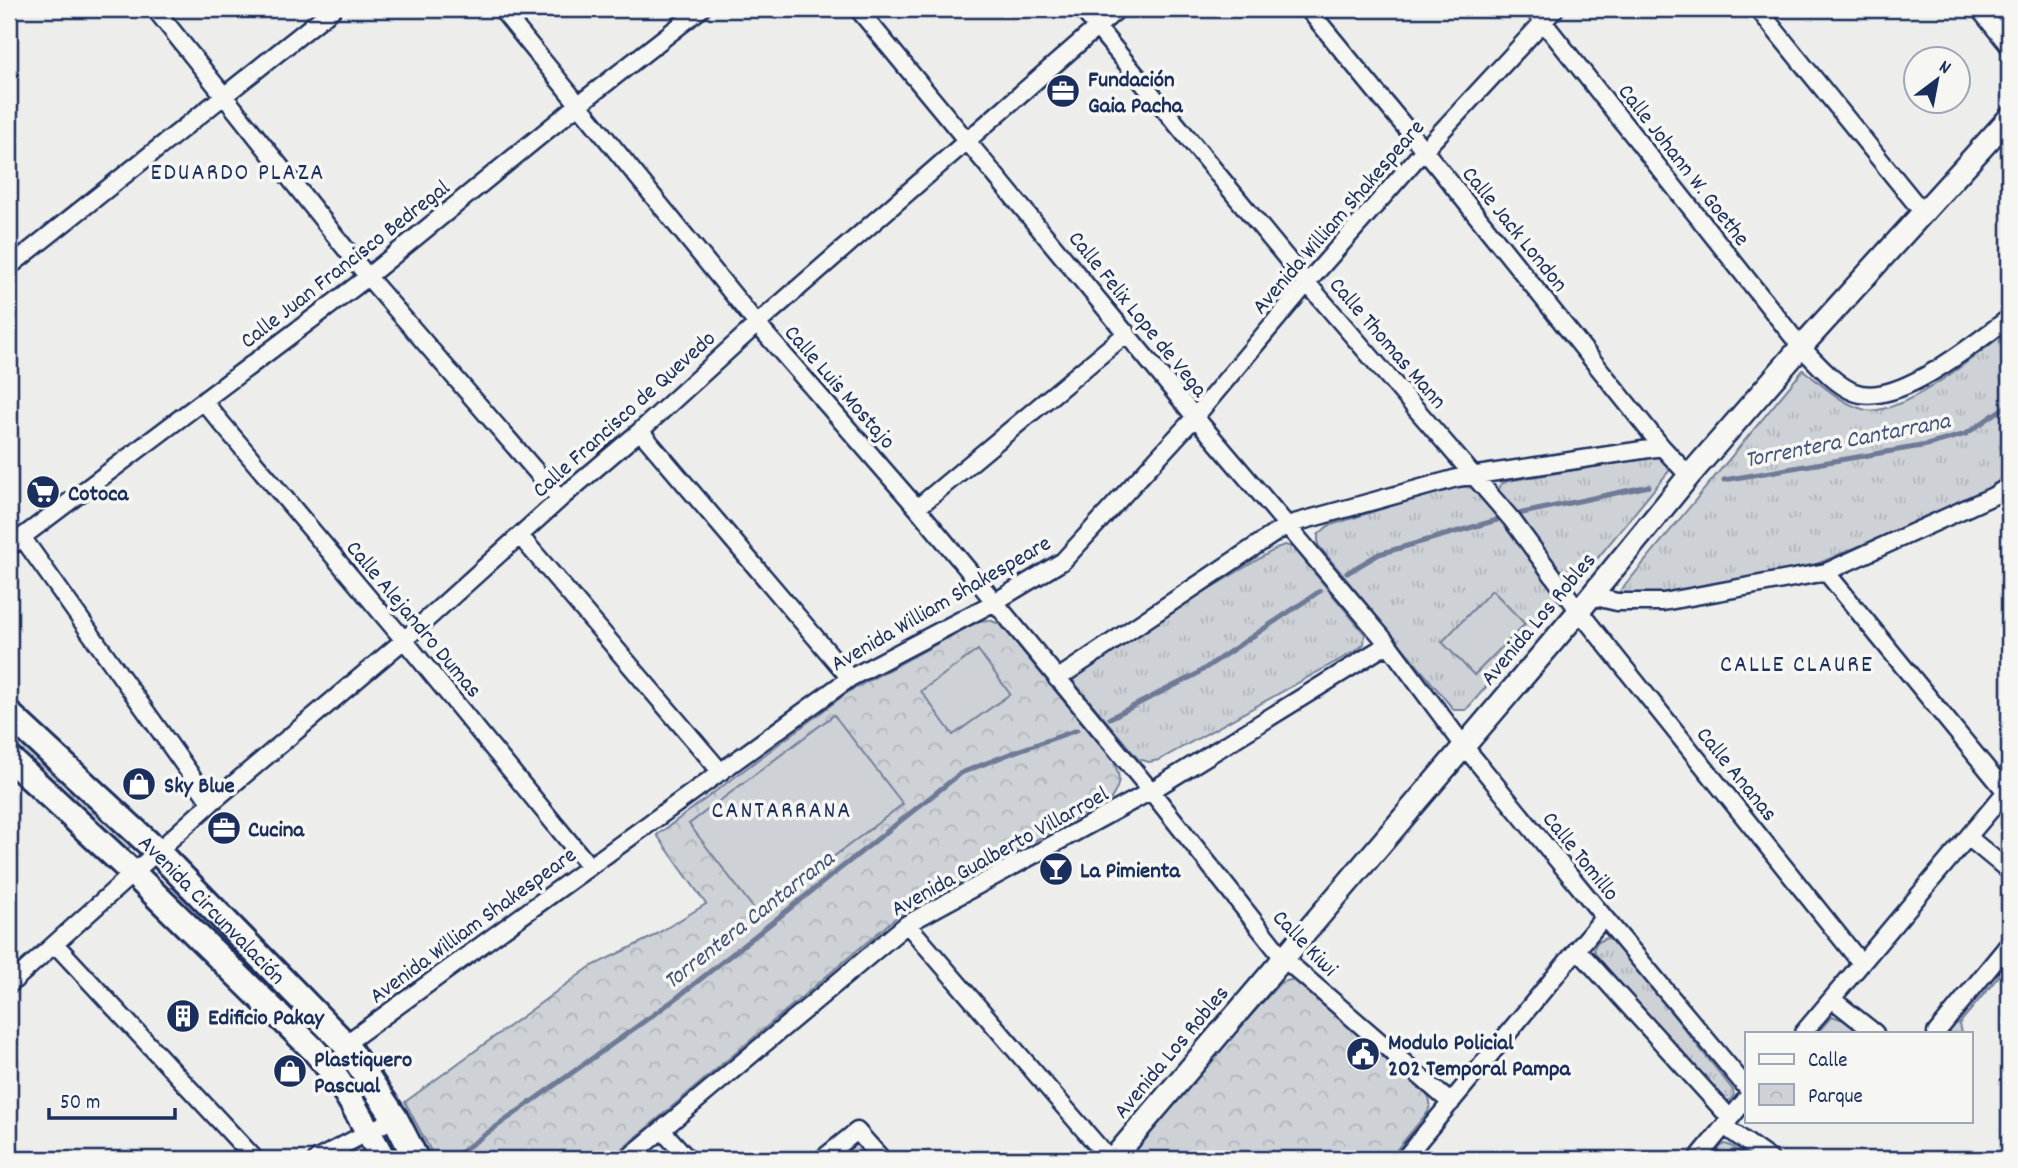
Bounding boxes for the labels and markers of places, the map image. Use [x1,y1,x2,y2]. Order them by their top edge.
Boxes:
place label: Fundación Gaia Pacha [1088,65,1184,124]
office icon: Fundación Gaia Pacha [1044,72,1082,110]
supermarket icon: Cotoca [24,473,62,511]
place label: Cotoca [68,479,130,512]
shop icon: Sky Blue [120,765,158,803]
place label: Sky Blue [164,771,235,804]
office icon: Cucina [205,809,243,847]
place label: Cucina [248,815,305,848]
bar icon: La Pimienta [1037,850,1075,888]
place label: La Pimienta [1080,856,1181,889]
building icon: Edificio Pakay [164,997,202,1035]
place label: Edificio Pakay [208,1003,325,1036]
place label: Modulo Policial 202 Temporal Pampa [1388,1028,1572,1087]
public building icon: Modulo Policial 202 Temporal Pampa [1344,1035,1382,1073]
place label: Plastiquero Pascual [314,1045,412,1104]
shop icon: Plastiquero Pascual [271,1052,309,1090]

